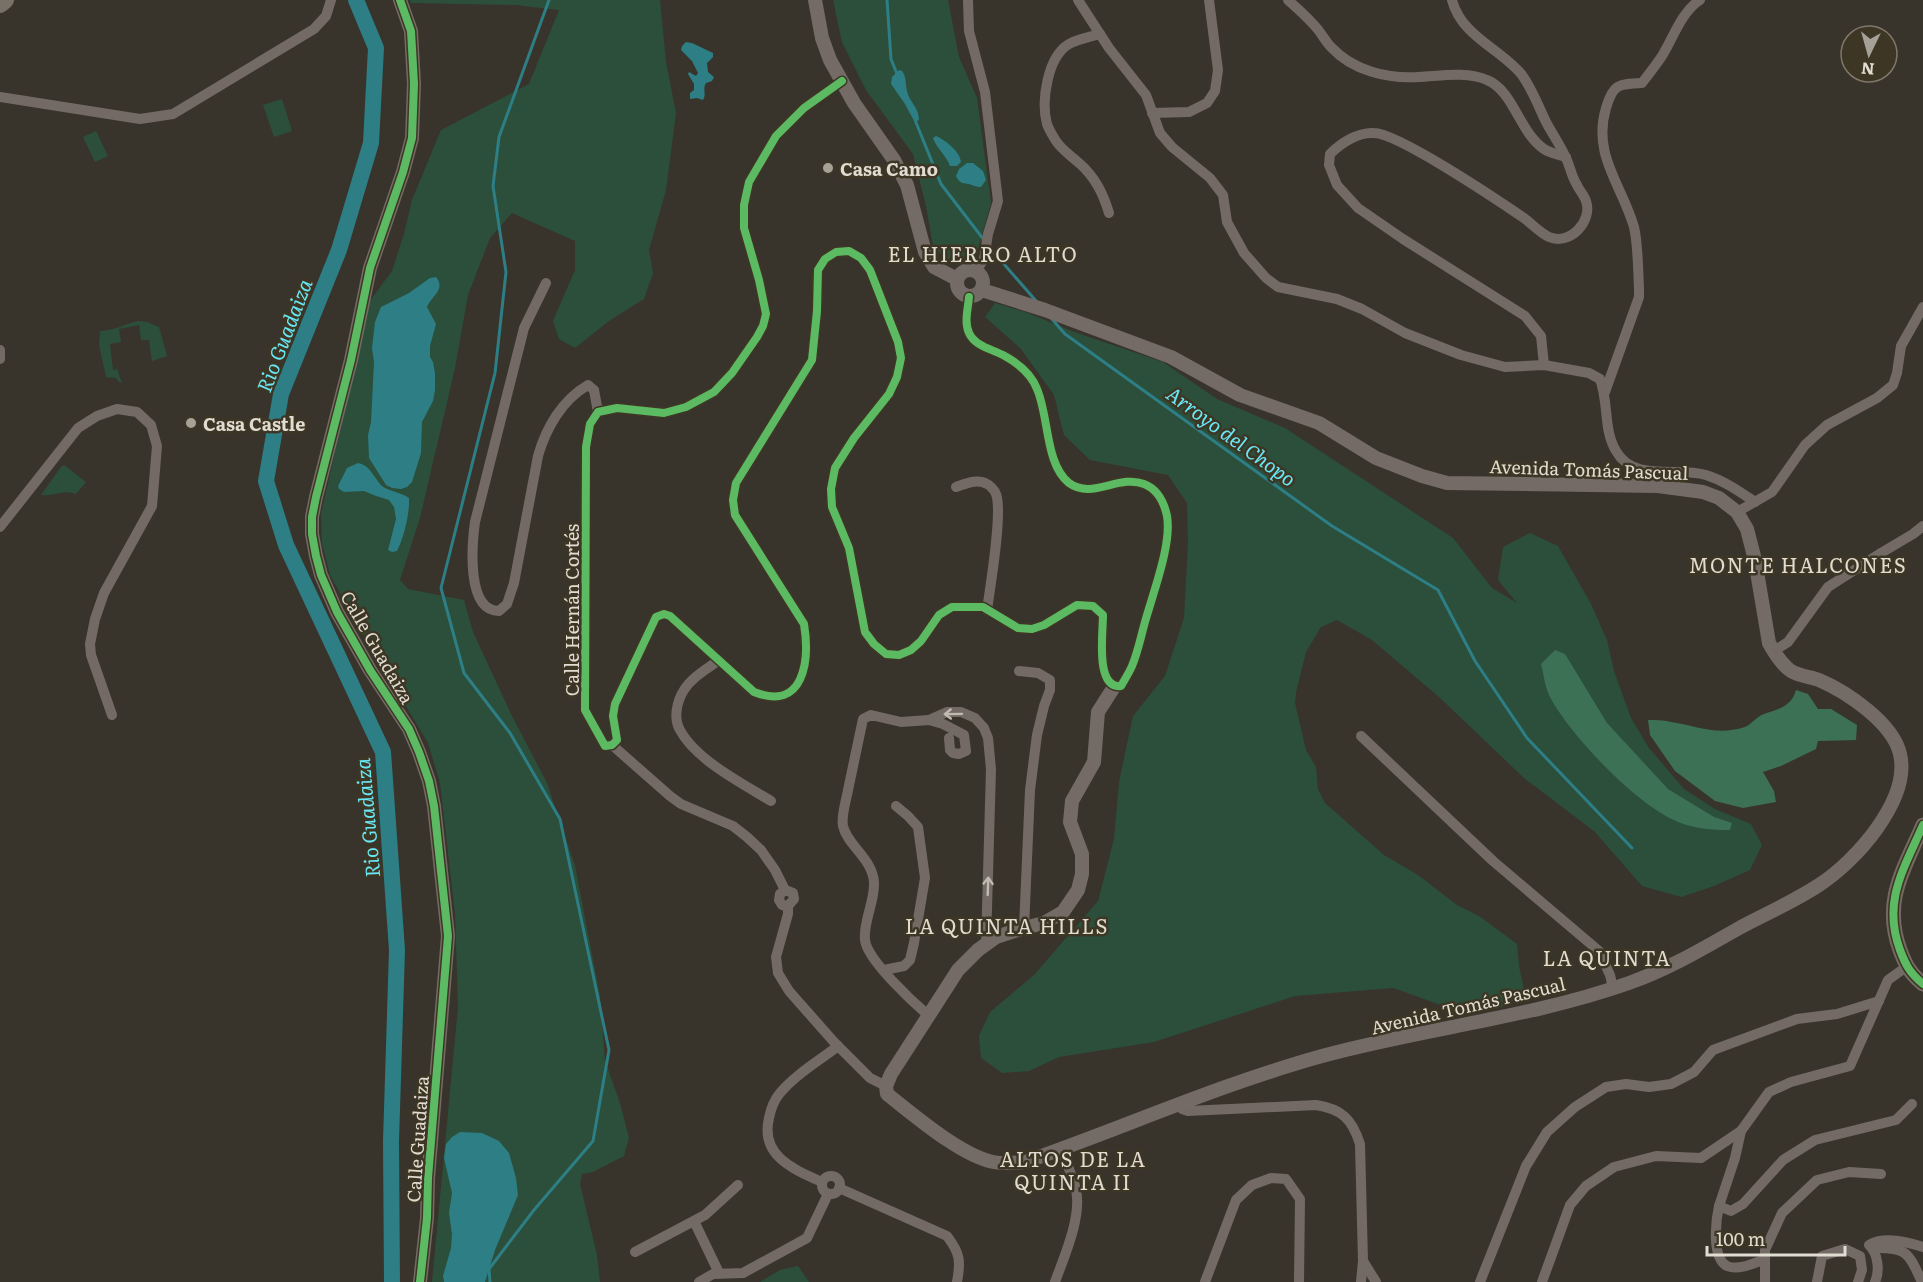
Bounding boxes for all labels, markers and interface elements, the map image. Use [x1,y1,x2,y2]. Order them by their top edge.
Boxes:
north arrow [1839,24,1899,84]
text: N [1860,57,1875,82]
place label: Casa Camo [840,155,938,182]
marker: Casa Camo [821,161,835,175]
district label: EL HIERRO ALTO [888,238,1078,268]
water label: Rio Guadaiza [248,273,319,396]
water label: Arroyo del Chopo [1161,378,1303,492]
place label: Casa Castle [203,410,305,437]
marker: Casa Castle [184,416,198,430]
street label: Avenida Tomás Pascual [1489,452,1689,486]
street label: Calle Hernán Cortés [558,524,585,696]
district label: MONTE HALCONES [1689,549,1907,579]
street label: Calle Guadaiza [335,585,421,709]
one-way arrow [944,708,963,719]
water label: Rio Guadaiza [346,757,386,879]
one-way arrow [982,876,994,896]
district label: LA QUINTA HILLS [905,910,1109,940]
district label: LA QUINTA [1543,942,1671,972]
street label: Avenida Tomás Pascual [1368,969,1568,1041]
street label: Calle Guadaiza [399,1075,435,1203]
district label: ALTOS DE LA QUINTA II [1000,1143,1146,1196]
scale bar [1707,1219,1845,1257]
text: 100 m [1716,1225,1765,1252]

